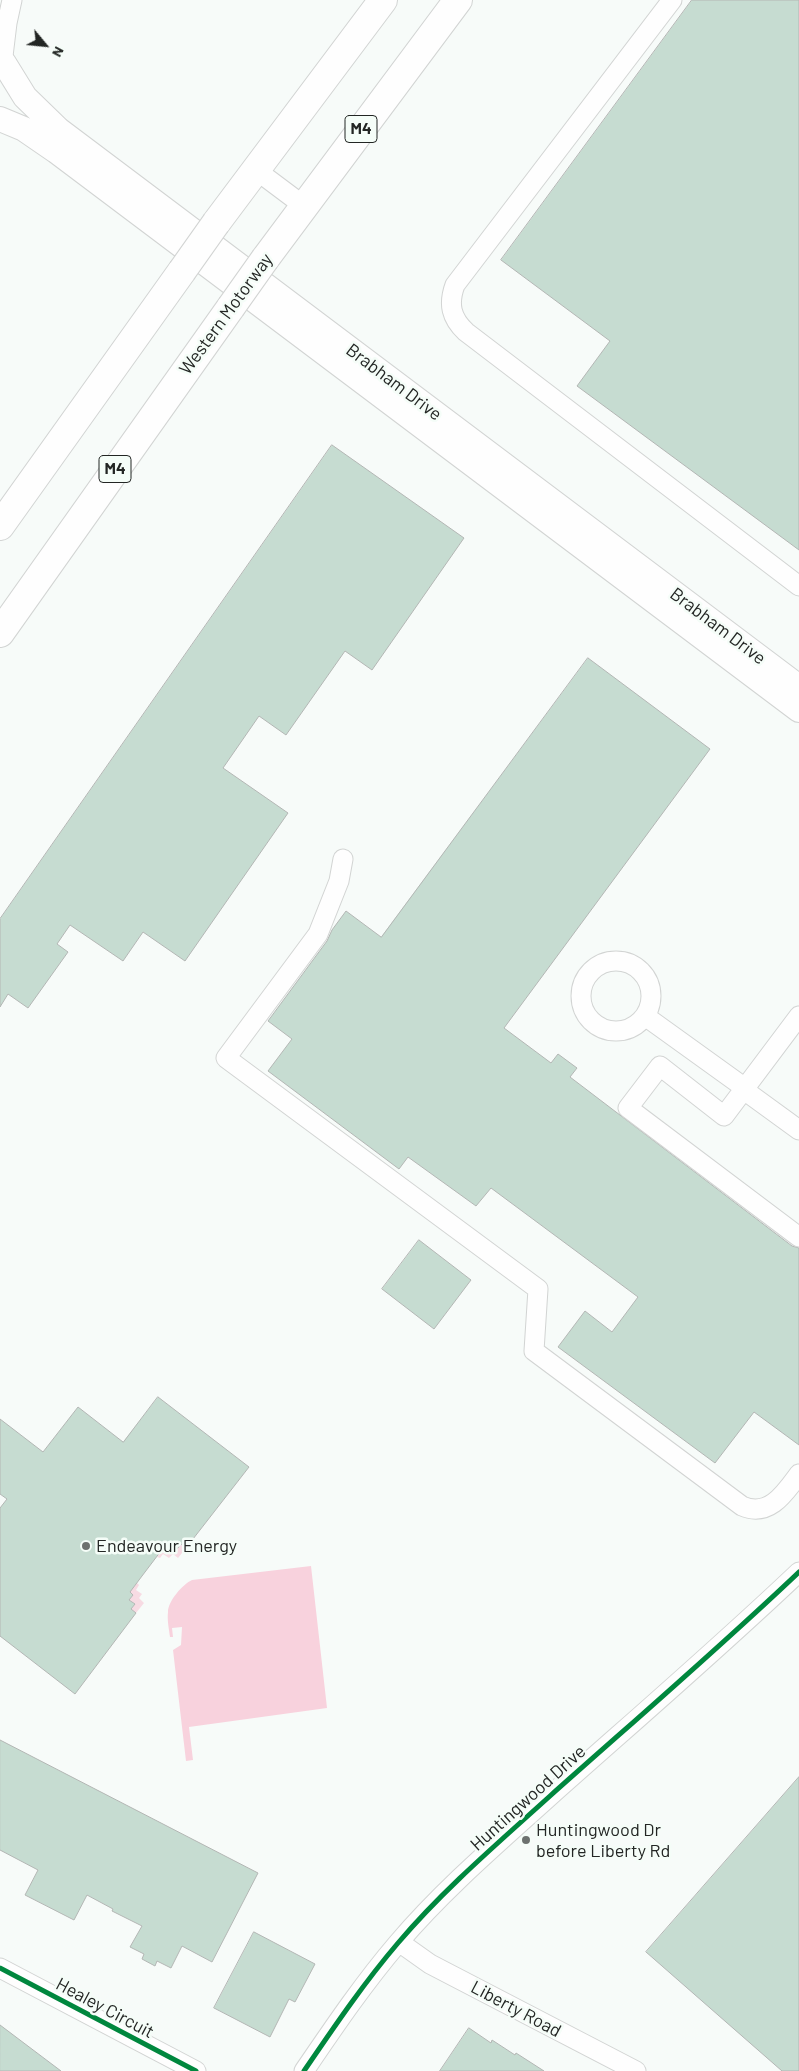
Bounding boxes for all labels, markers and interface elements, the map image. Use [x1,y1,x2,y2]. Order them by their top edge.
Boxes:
north arrow [20,20,70,70]
text: N [49,44,68,60]
road number: M4 [345,116,377,142]
street label: Western Motorway [175,249,277,379]
street label: Brabham Drive [342,339,446,425]
road number: M4 [99,456,131,482]
street label: Brabham Drive [666,583,770,669]
place label: Endeavour Energy [96,1535,237,1557]
marker: Endeavour Energy [80,1540,92,1552]
street label: Huntingwood Drive [466,1741,590,1855]
place label: Huntingwood Dr before Liberty Rd [536,1819,670,1862]
marker: Huntingwood Dr before Liberty Rd [520,1834,532,1846]
street label: Healey Circuit [52,1973,158,2043]
street label: Liberty Road [467,1976,565,2042]

